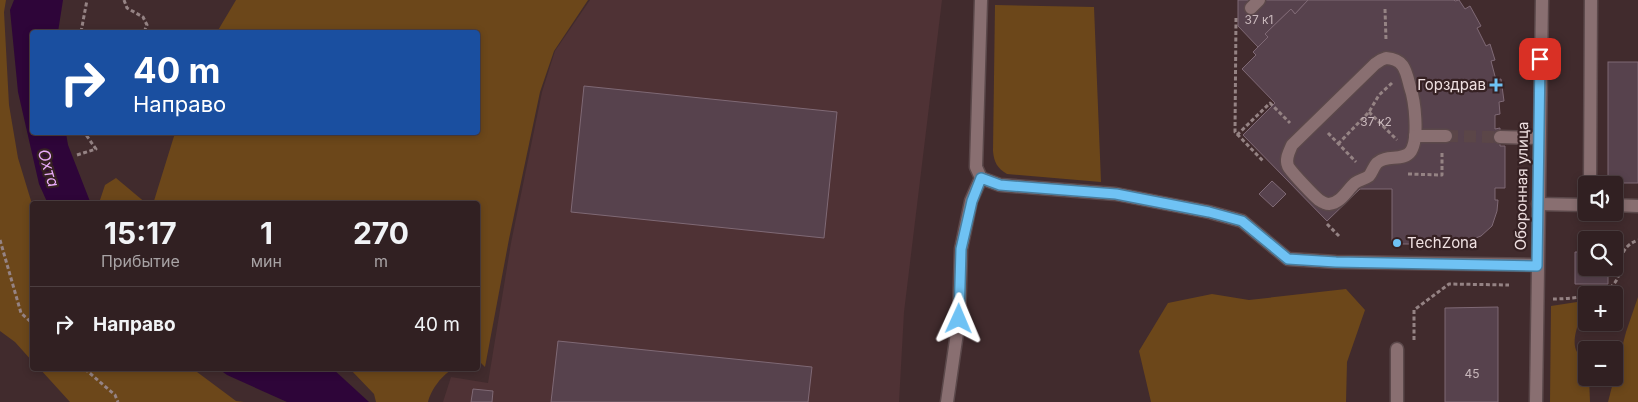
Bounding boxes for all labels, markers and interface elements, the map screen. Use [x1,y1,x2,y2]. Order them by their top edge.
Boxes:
house number: 37 к1 [1245,12,1273,27]
pin [1519,38,1561,80]
icon: arrive [1526,45,1554,73]
text: 40 m [133,49,221,91]
icon: right [50,50,115,115]
place label: Горздрав [1417,75,1486,94]
marker: Горздрав [1490,79,1502,91]
text: Направо [133,91,226,117]
house number: 37 к2 [1360,114,1392,129]
street label: Оборонная улица [1511,121,1532,251]
water label: Охта [34,147,64,190]
map controls [1578,176,1623,386]
button: sound [1578,176,1623,221]
text: 15:17 [104,215,177,251]
text: 1 [260,215,273,251]
text: 270 [353,215,409,251]
button: search [1578,231,1623,276]
place label: TechZona [1407,233,1477,252]
marker: TechZona [1391,237,1403,249]
text: Прибытие [101,251,180,271]
text: мин [251,251,282,271]
text: m [374,251,388,271]
button: + [1578,286,1623,331]
position arrow [932,292,984,344]
icon: right [50,310,78,338]
text: Направо [93,313,176,336]
text: 40 m [414,313,460,336]
button: − [1578,341,1623,386]
house number: 45 [1464,366,1480,381]

